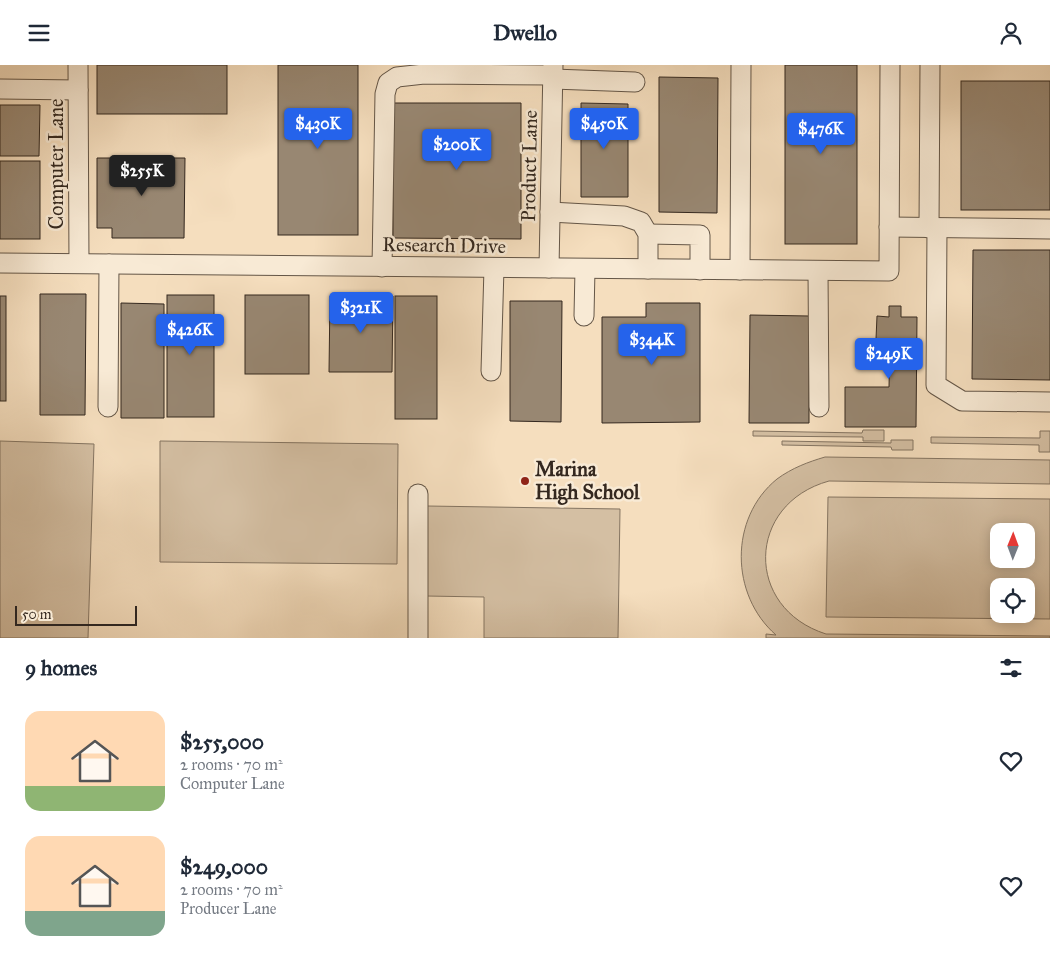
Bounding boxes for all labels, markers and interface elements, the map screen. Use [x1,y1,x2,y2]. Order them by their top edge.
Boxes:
icon: menu [25,19,53,47]
text: Dwello [493,19,557,46]
icon: person [997,19,1025,47]
street label: Computer Lane [44,99,68,229]
pin: $430K [283,107,353,150]
pin: $450K [569,107,639,150]
street label: Product Lane [516,110,542,222]
pin: $476K [786,113,856,155]
text: $430K [295,114,341,133]
text: $450K [581,114,627,133]
text: $476K [798,119,844,138]
pin: $200K [422,129,492,171]
text: $200K [433,135,481,154]
pin: $255K [107,155,177,197]
text: $255K [120,161,164,180]
street label: Research Drive [382,232,506,258]
pin: $321K [326,291,396,334]
text: $321K [340,298,382,317]
pin: $426K [155,313,225,356]
text: $426K [167,320,213,339]
pin: $344K [617,323,687,366]
text: $344K [629,330,675,349]
pin: $249K [854,337,924,380]
text: $249K [866,344,912,363]
place label: Marina High School [535,457,640,505]
marker: Marina High School [519,475,531,487]
north arrow [990,523,1035,567]
map controls [990,523,1035,623]
button: locate [990,578,1035,623]
scale bar [15,603,138,626]
text: 50 m [22,606,51,623]
icon: filters [997,654,1025,682]
text: 9 homes [25,655,97,681]
text: $255,000 [180,729,264,755]
icon: home [65,731,125,791]
icon: heart [997,747,1025,775]
text: 2 rooms · 70 m² [180,755,283,774]
text: Computer Lane [180,774,285,793]
text: $249,000 [180,854,268,880]
icon: home [65,856,125,916]
icon: heart [997,872,1025,900]
text: 2 rooms · 70 m² [180,880,283,899]
text: Producer Lane [180,899,276,918]

